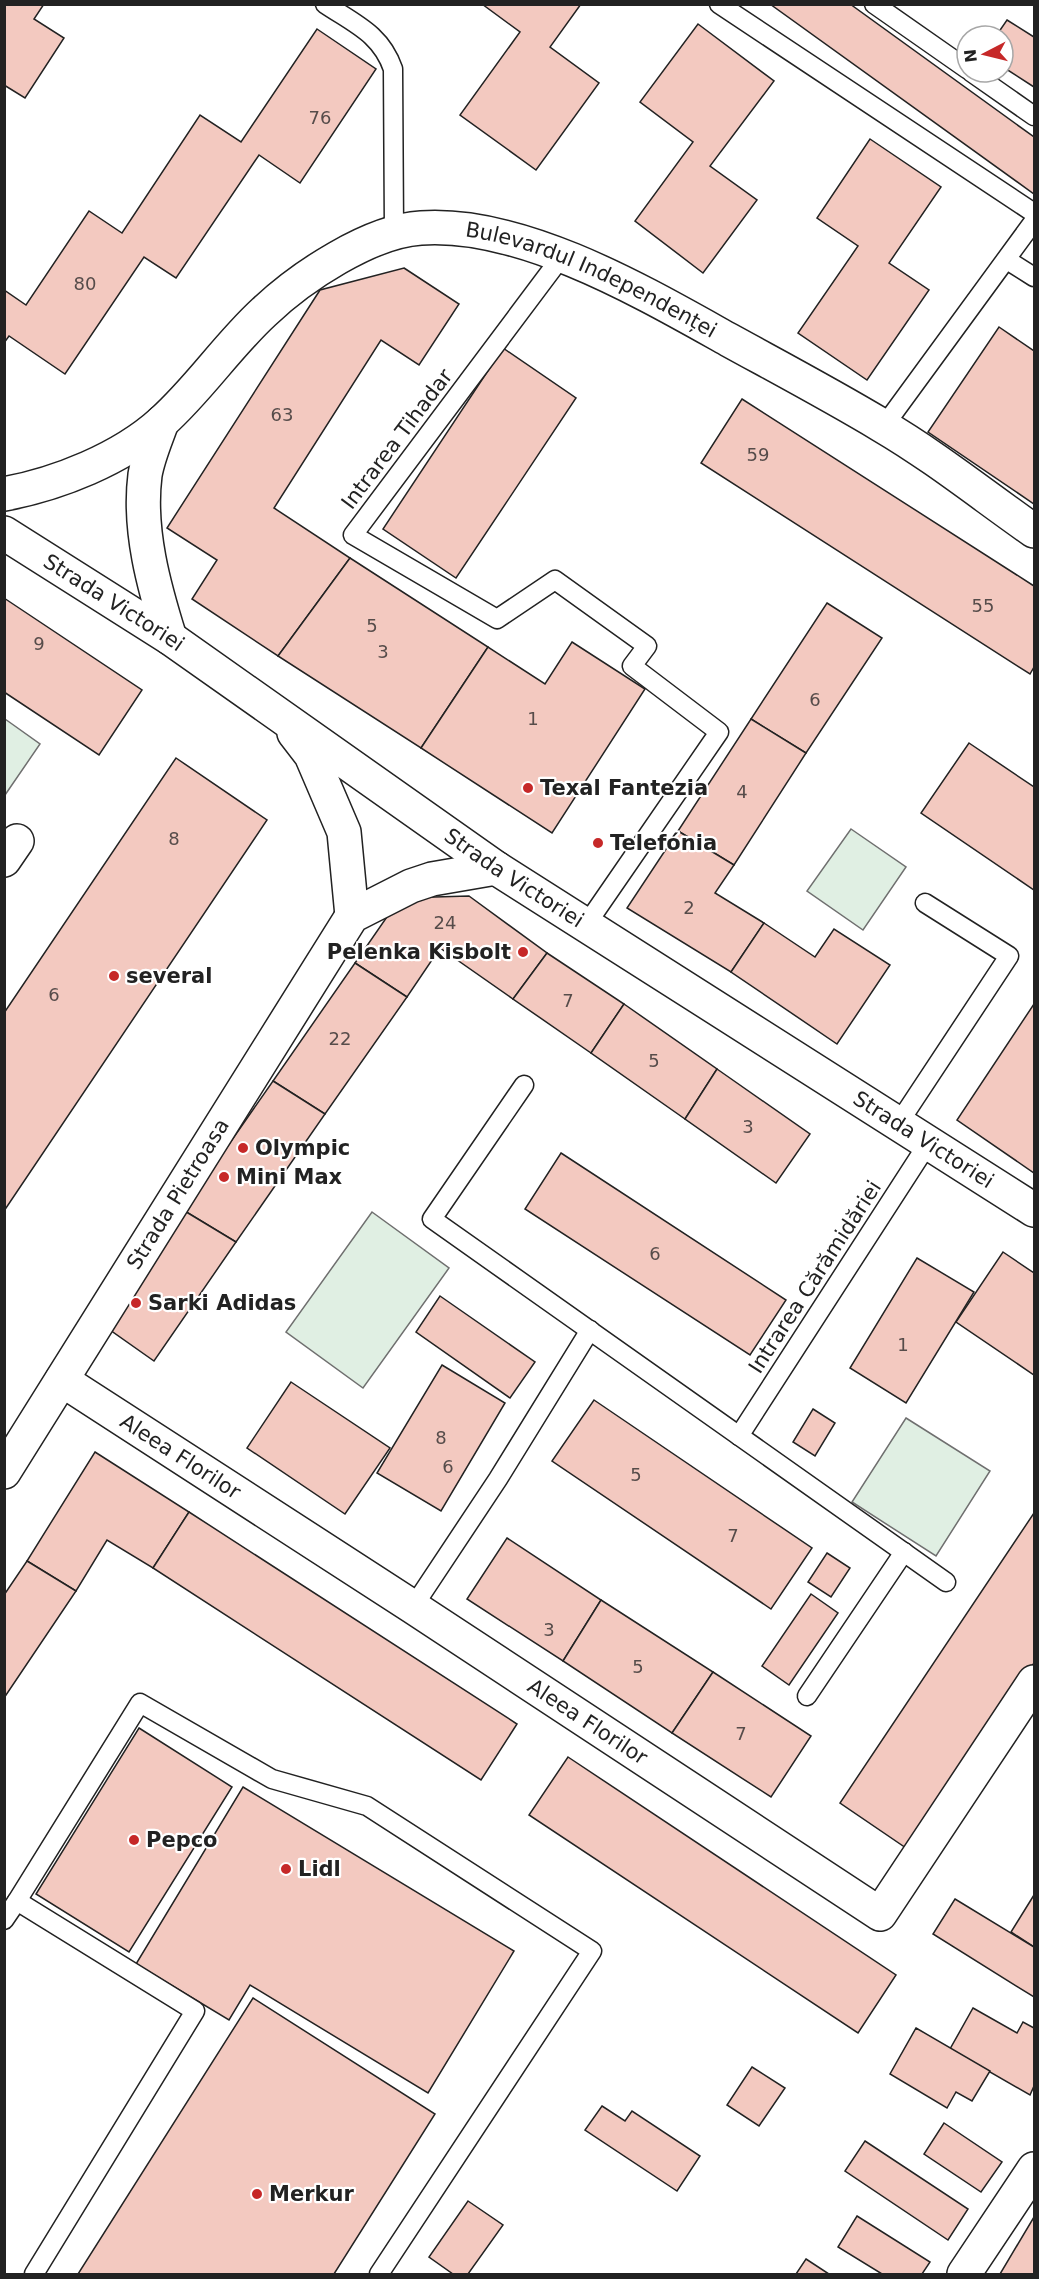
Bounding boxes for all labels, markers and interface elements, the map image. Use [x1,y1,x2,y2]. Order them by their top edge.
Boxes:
north arrow [955,24,1015,84]
text: N [960,48,981,64]
house number: 76 [309,107,331,128]
street label: Bulevardul Independenței [464,218,721,343]
house number: 80 [74,273,96,294]
street label: Intrarea Tihadar [337,364,458,514]
house number: 63 [271,404,293,425]
house number: 59 [747,444,769,465]
street label: Strada Victoriei [39,549,189,656]
house number: 55 [972,595,994,616]
house number: 5 [366,615,378,636]
house number: 9 [33,633,45,654]
house number: 3 [377,641,389,662]
house number: 6 [809,689,821,710]
house number: 1 [527,708,539,729]
place label: Texal Fantezia [540,776,708,800]
marker: Texal Fantezia [521,781,535,795]
house number: 4 [736,781,748,802]
street label: Strada Victoriei [440,823,588,933]
house number: 8 [168,828,180,849]
place label: Telefónia [610,831,717,855]
marker: Telefónia [591,836,605,850]
house number: 2 [683,897,695,918]
house number: 24 [434,912,456,933]
place label: Pelenka Kisbolt [327,940,511,964]
marker: Pelenka Kisbolt [516,945,530,959]
place label: several [126,964,212,988]
marker: several [107,969,121,983]
house number: 6 [48,984,60,1005]
house number: 7 [562,990,574,1011]
house number: 22 [329,1028,351,1049]
house number: 5 [648,1050,660,1071]
street label: Strada Victoriei [849,1086,998,1193]
street label: Strada Pietroasa [122,1114,234,1274]
house number: 3 [742,1116,754,1137]
place label: Olympic [255,1136,350,1160]
marker: Olympic [236,1141,250,1155]
place label: Mini Max [236,1165,343,1189]
marker: Mini Max [217,1170,231,1184]
street label: Intrarea Cărămidăriei [744,1176,886,1378]
house number: 6 [649,1243,661,1264]
place label: Sarki Adidas [148,1291,296,1315]
marker: Sarki Adidas [129,1296,143,1310]
house number: 1 [897,1334,909,1355]
street label: Aleea Florilor [116,1409,245,1504]
house number: 8 [435,1427,447,1448]
house number: 6 [442,1456,454,1477]
house number: 5 [630,1464,642,1485]
house number: 7 [727,1525,739,1546]
house number: 3 [543,1619,555,1640]
house number: 5 [632,1656,644,1677]
street label: Aleea Florilor [523,1674,652,1770]
house number: 7 [735,1723,747,1744]
place label: Pepco [146,1828,218,1852]
marker: Pepco [127,1833,141,1847]
place label: Lidl [298,1857,341,1881]
marker: Lidl [279,1862,293,1876]
place label: Merkur [269,2182,354,2206]
marker: Merkur [250,2187,264,2201]

